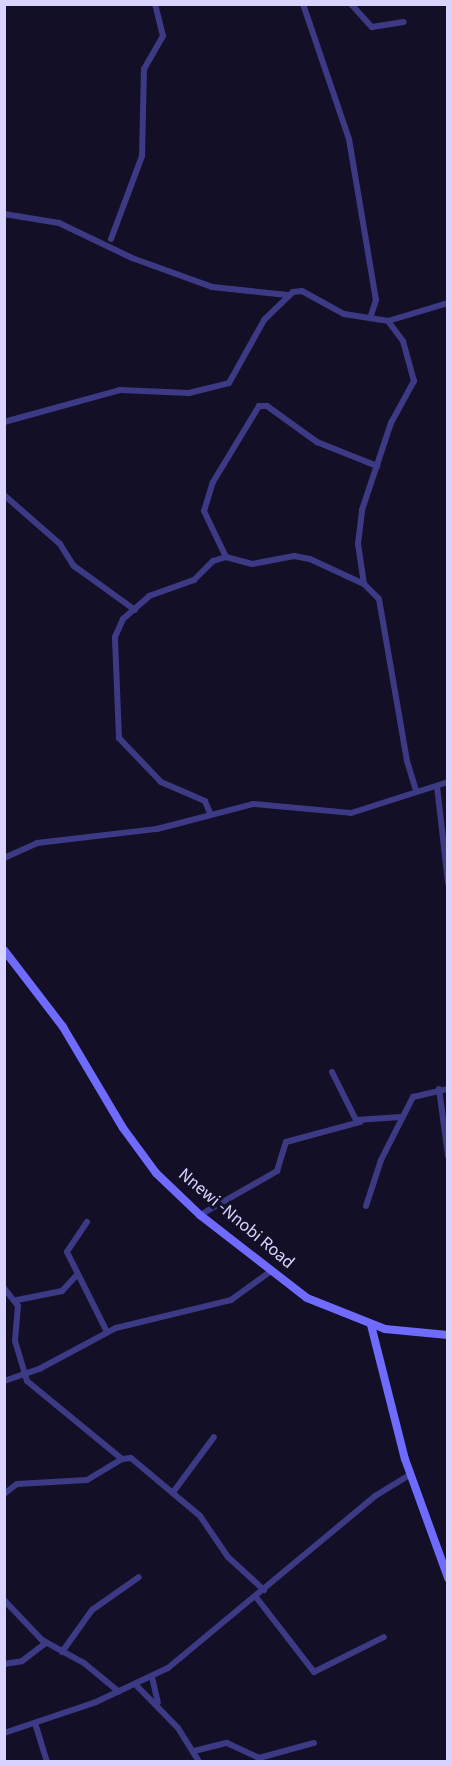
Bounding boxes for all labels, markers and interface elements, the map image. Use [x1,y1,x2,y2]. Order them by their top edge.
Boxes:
street label: Nnewi -Nnobi Road [174,1164,298,1274]

